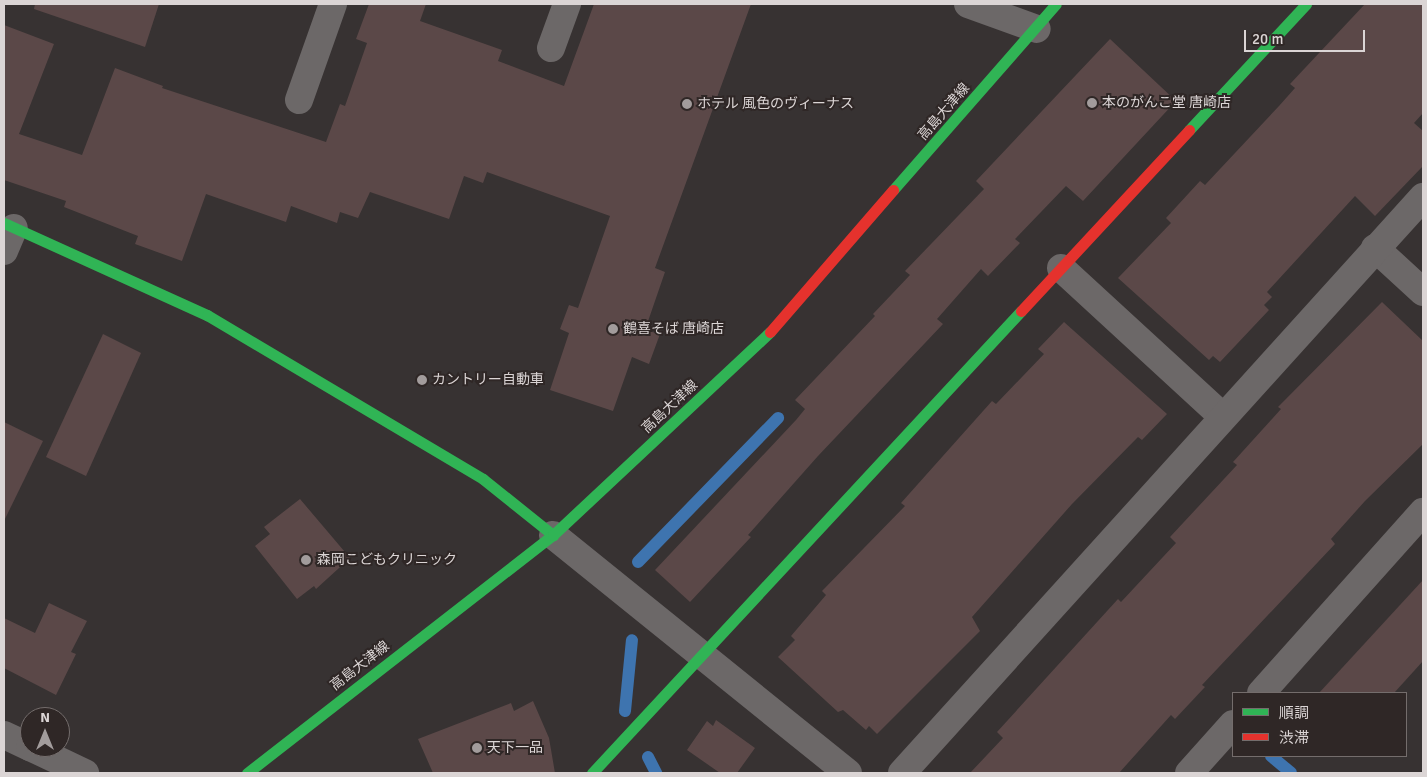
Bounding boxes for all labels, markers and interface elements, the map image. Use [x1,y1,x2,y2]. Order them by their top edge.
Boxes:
scale bar [1247,20,1368,52]
text: 20 m [1252,30,1283,48]
street label: 高島大津線 [915,80,973,144]
place label: 本のがんこ堂 唐崎店 [1102,95,1231,111]
place label: ホテル 風色のヴィーナス [697,96,854,112]
marker: 本のがんこ堂 唐崎店 [1086,97,1098,109]
marker: ホテル 風色のヴィーナス [681,98,693,110]
place label: 鶴喜そば 唐崎店 [623,321,724,337]
marker: 鶴喜そば 唐崎店 [607,323,619,335]
place label: カントリー自動車 [432,372,544,388]
marker: カントリー自動車 [416,374,428,386]
street label: 高島大津線 [639,377,701,437]
place label: 森岡こどもクリニック [317,552,457,568]
marker: 森岡こどもクリニック [299,553,313,567]
street label: 高島大津線 [327,638,393,694]
legend [1232,692,1407,757]
text: 順調 [1279,704,1309,722]
north arrow [20,707,70,757]
text: N [40,709,50,726]
text: 渋滞 [1279,729,1309,747]
place label: 天下一品 [487,740,543,756]
marker: 天下一品 [471,742,483,754]

